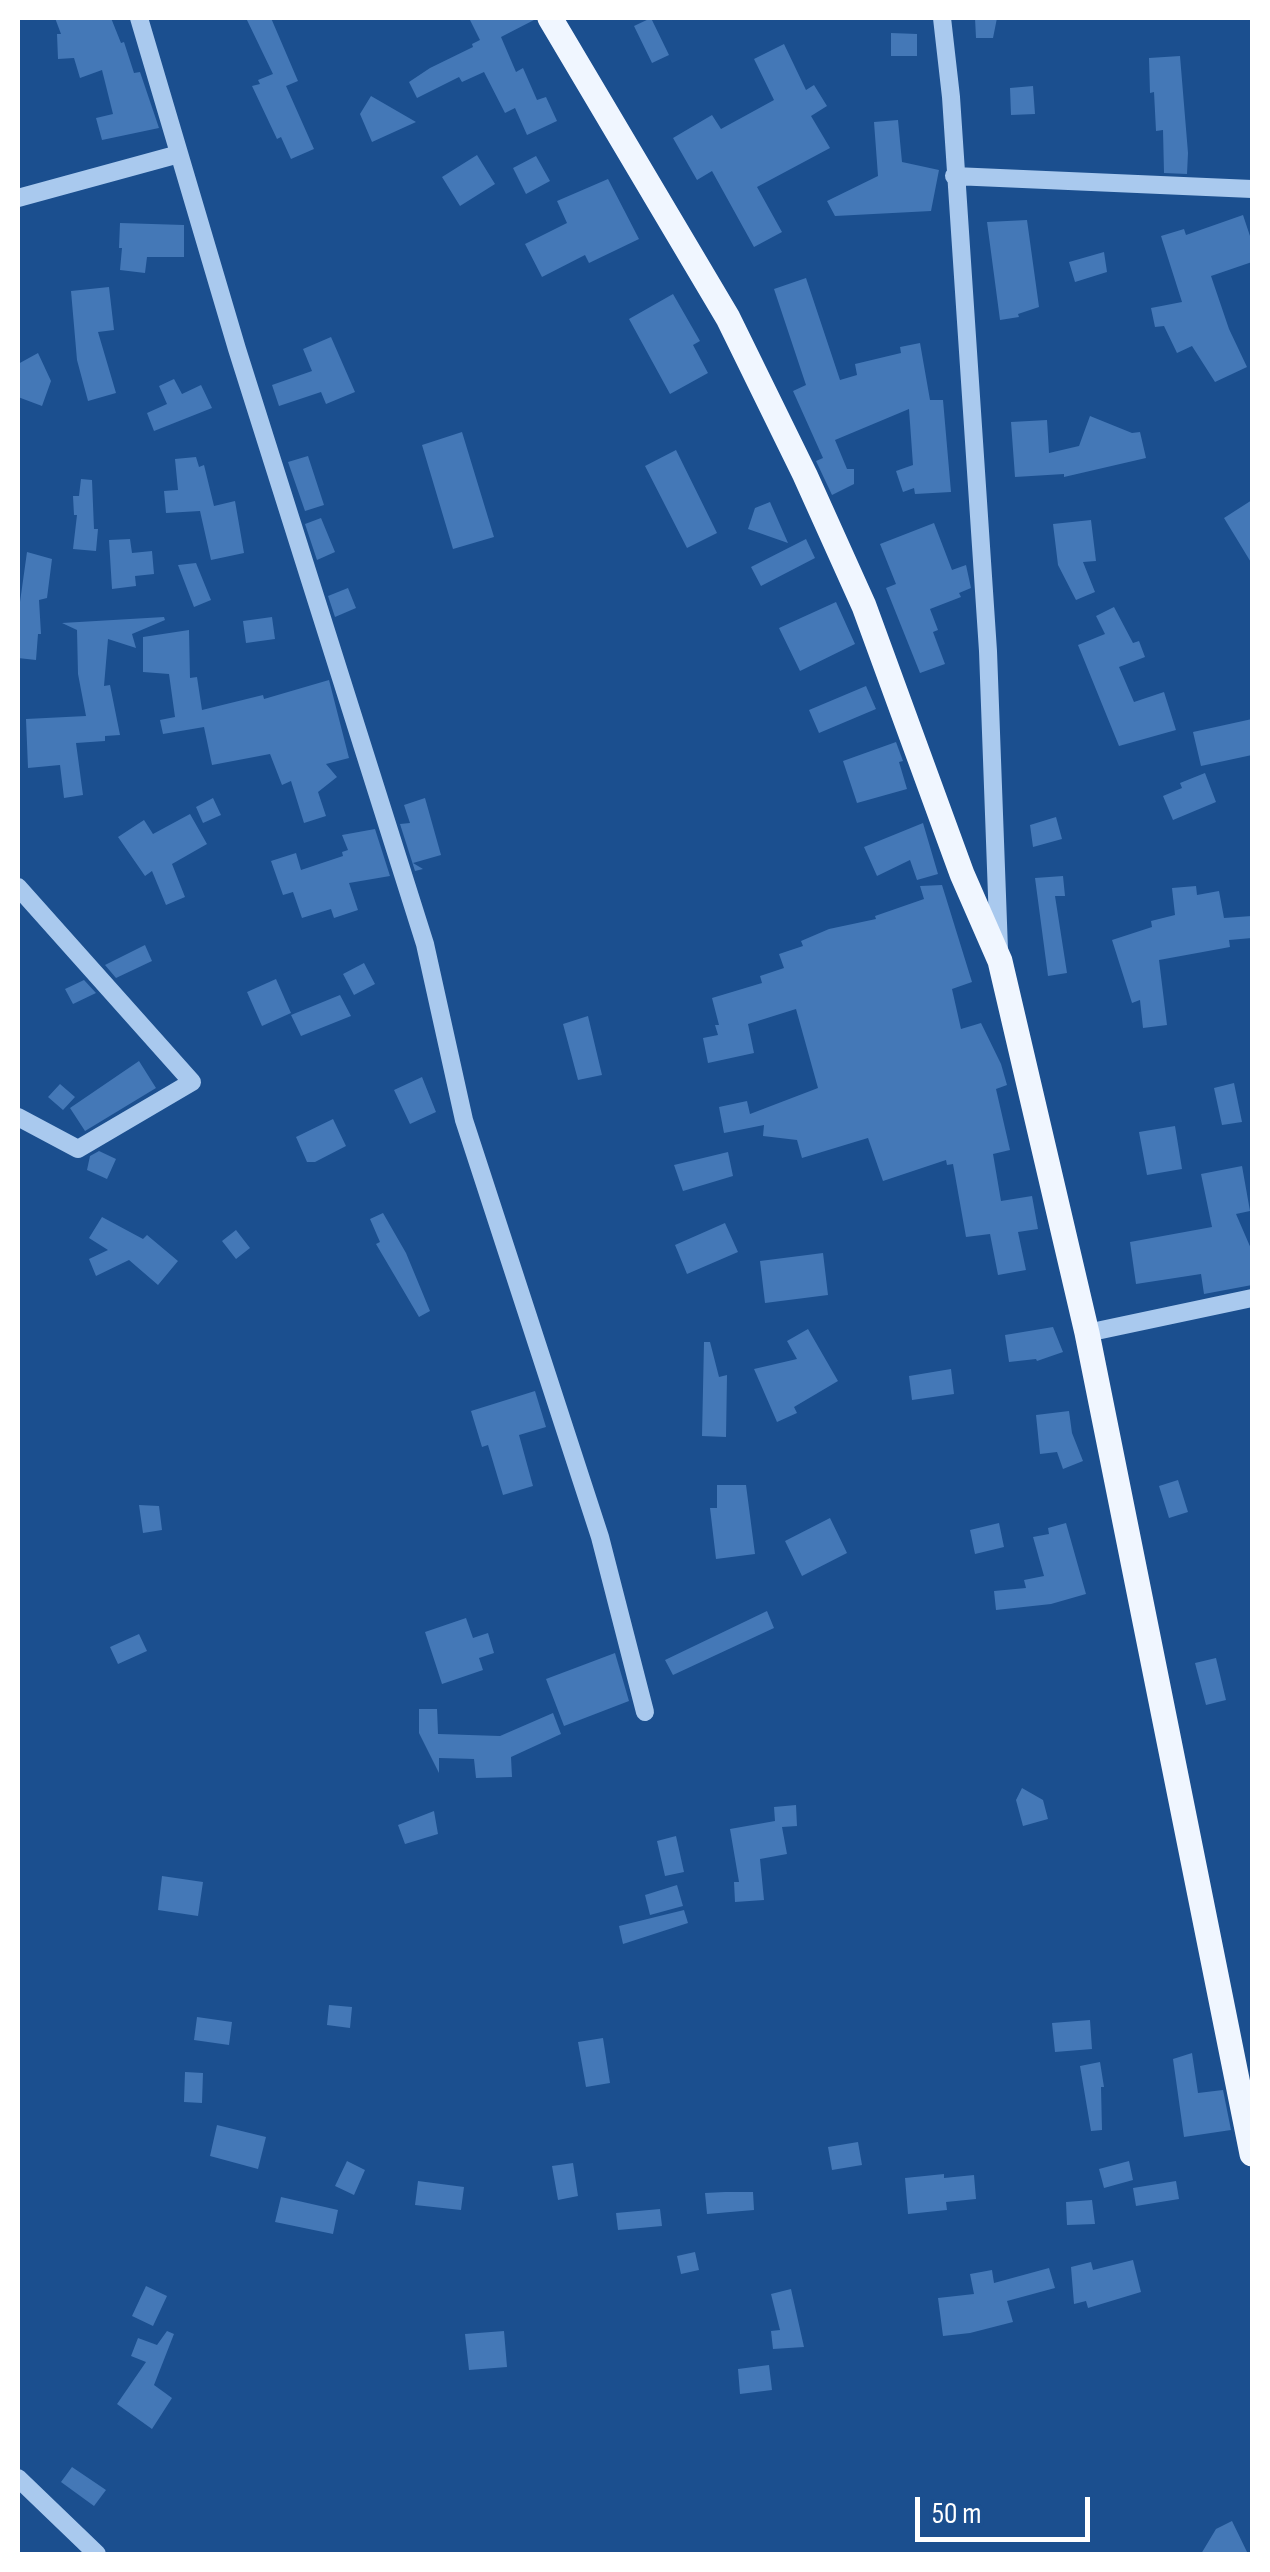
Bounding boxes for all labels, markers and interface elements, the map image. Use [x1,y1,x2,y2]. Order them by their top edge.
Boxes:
scale bar [920,2477,1095,2539]
text: 50 m [932,2496,981,2532]

